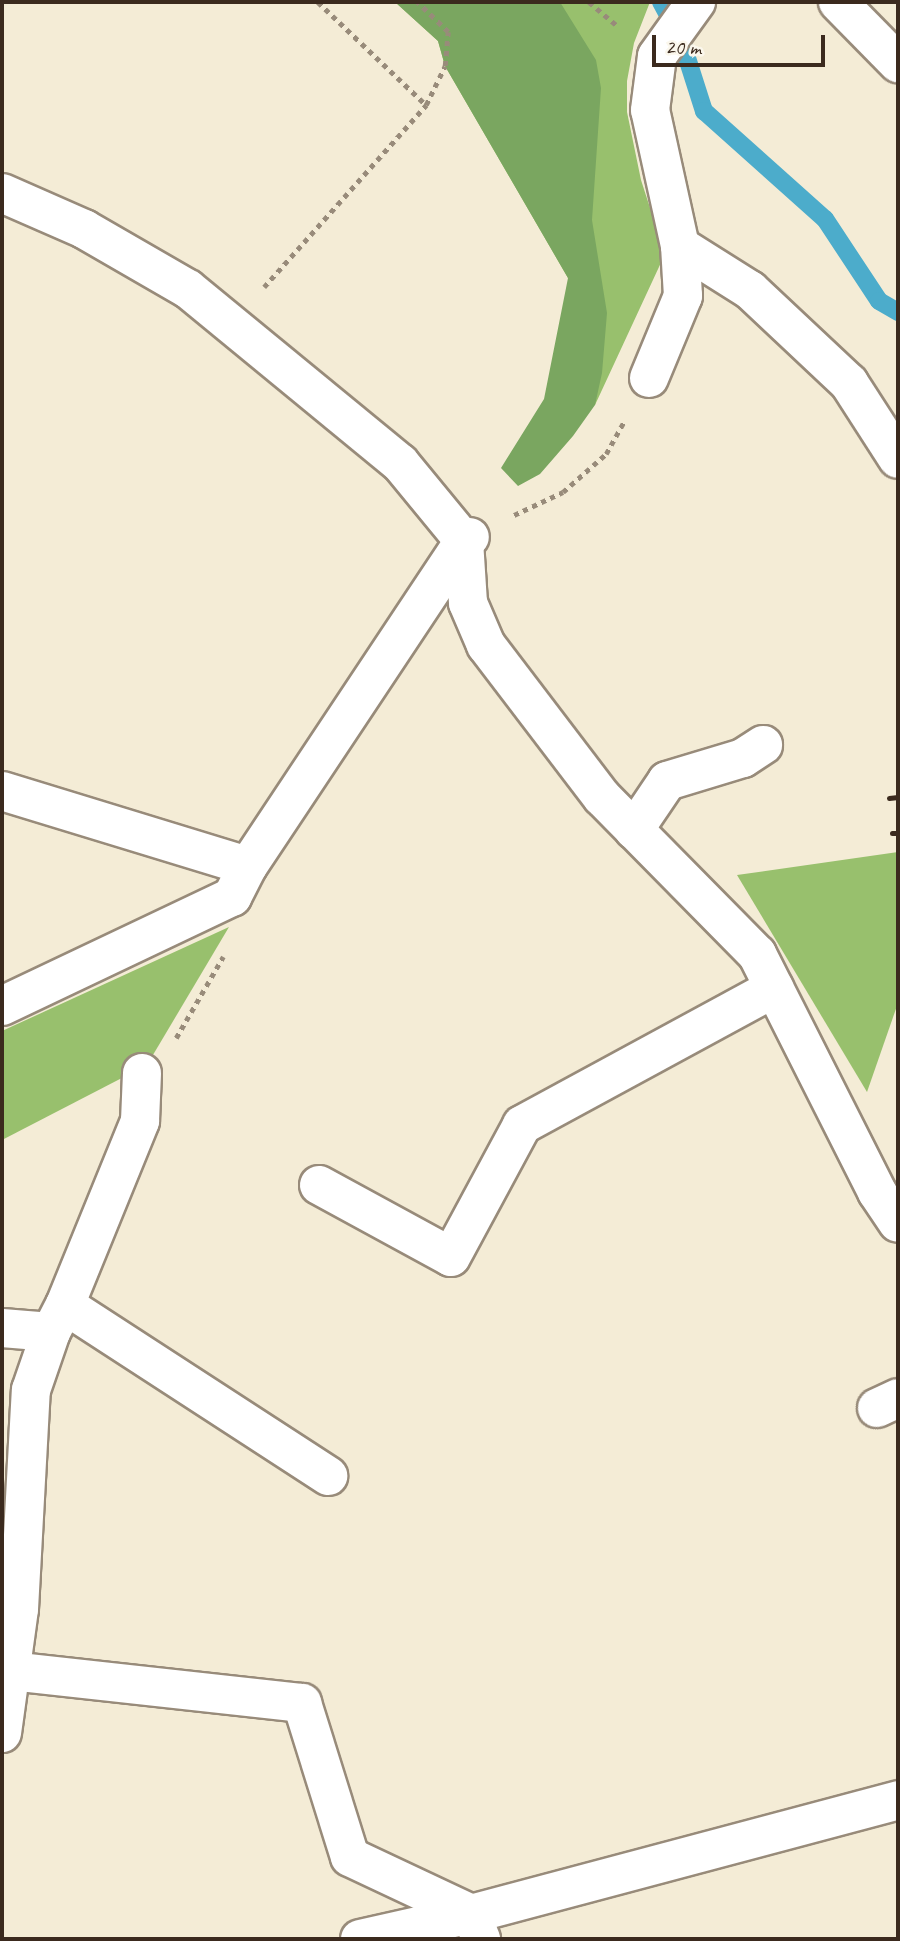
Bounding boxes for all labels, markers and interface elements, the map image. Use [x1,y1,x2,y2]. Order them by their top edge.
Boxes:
scale bar [655,21,828,65]
text: 20 m [665,34,701,60]

